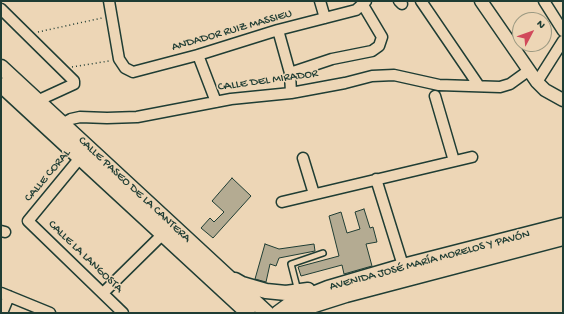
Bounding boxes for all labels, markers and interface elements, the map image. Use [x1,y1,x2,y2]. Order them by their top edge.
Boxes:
street label: ANDADOR RUIZ MASSIEU [170,7,294,55]
north arrow [512,12,552,52]
text: N [533,18,547,31]
street label: CALLE DEL MIRADOR [217,67,319,95]
street label: CALLE PASEO DE LA CANTERA [75,134,193,246]
street label: CALLE CORAL [22,147,74,205]
street label: CALLE LA LANGOSTA [45,218,125,296]
street label: AVENIDA JOSÉ MARÍA MORELOS Y PAVÓN [328,227,532,295]

